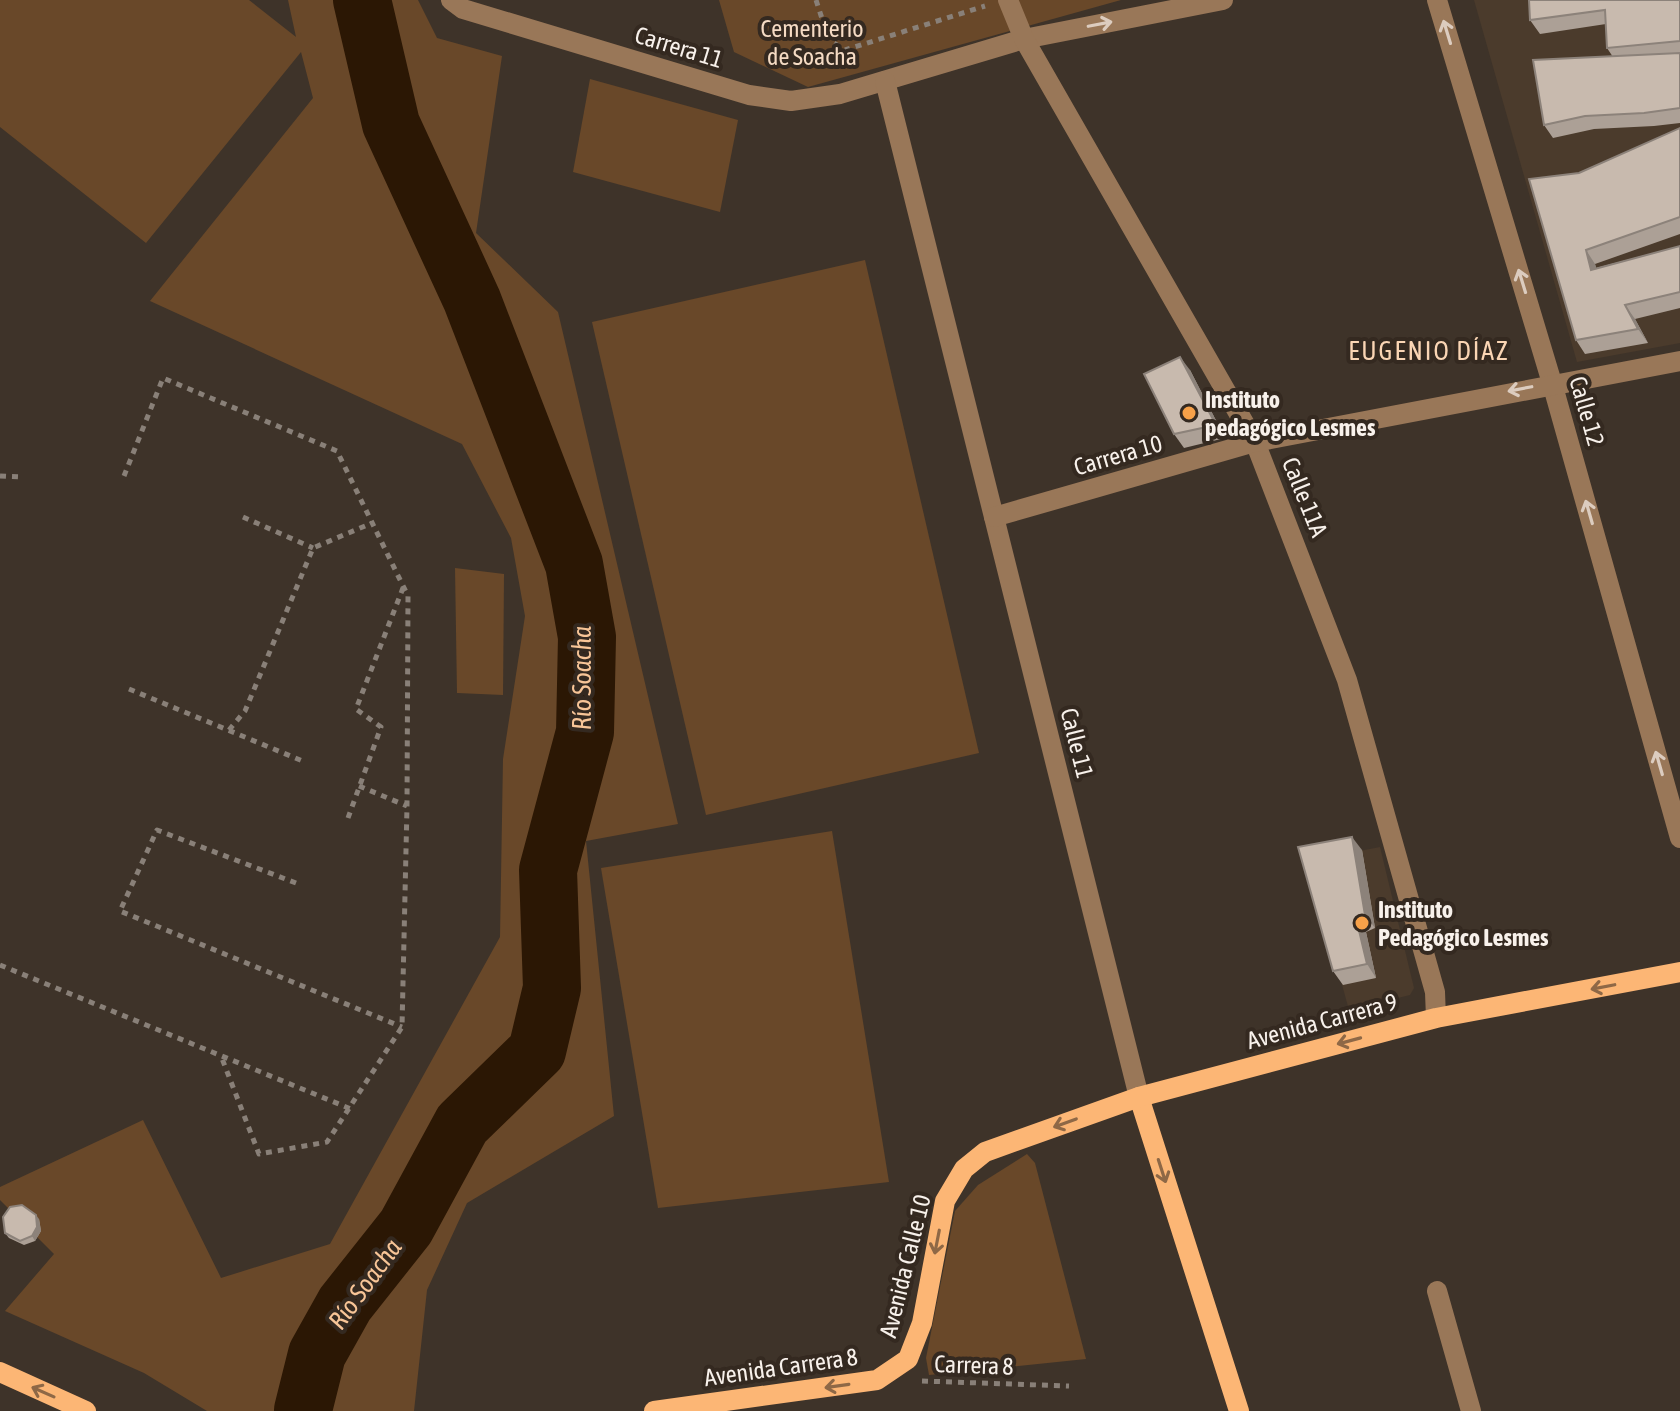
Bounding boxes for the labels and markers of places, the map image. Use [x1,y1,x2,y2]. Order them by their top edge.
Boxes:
place label: Instituto pedagógico Lesmes [1205,386,1376,441]
marker: Instituto pedagógico Lesmes [1180,404,1198,422]
place label: Instituto Pedagógico Lesmes [1378,896,1549,951]
marker: Instituto Pedagógico Lesmes [1353,914,1371,932]

